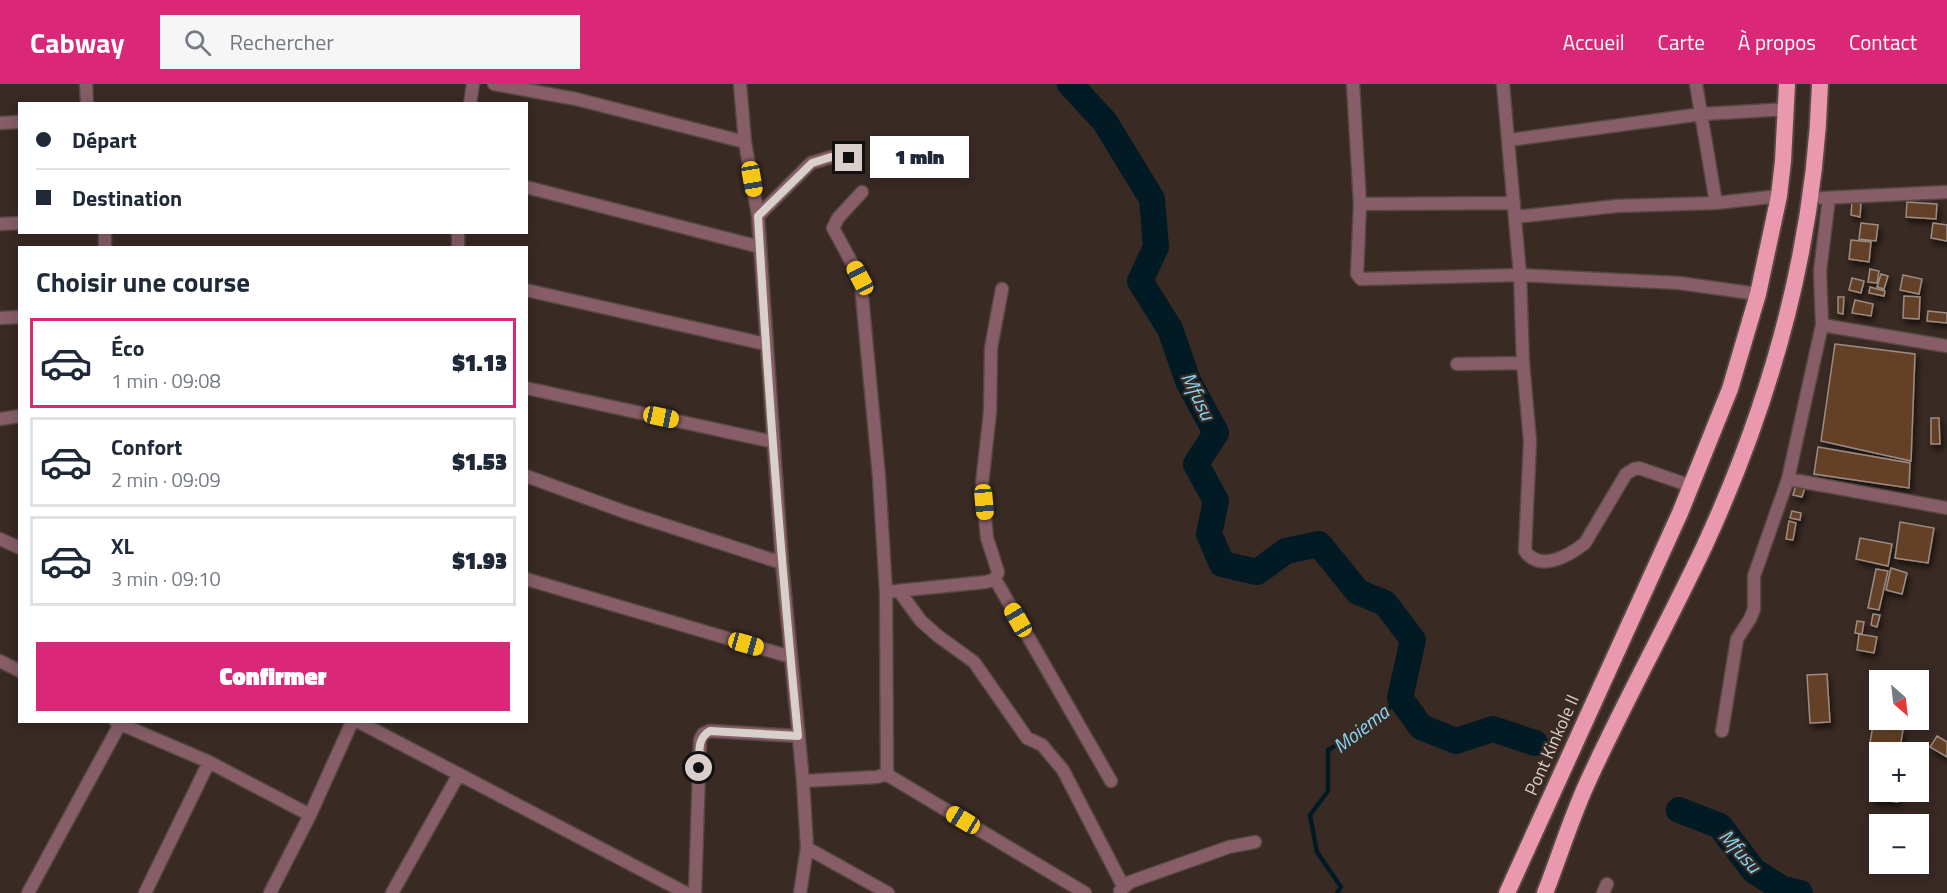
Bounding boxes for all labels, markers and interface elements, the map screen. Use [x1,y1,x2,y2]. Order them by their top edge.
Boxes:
search box [160,15,580,69]
text: Cabway [30,21,124,64]
text: Rechercher [229,25,334,59]
icon: search [181,26,214,59]
text: Accueil [1563,26,1625,58]
text: Carte [1658,26,1705,58]
text: À propos [1738,26,1816,58]
text: Contact [1849,26,1917,58]
text: Départ [72,123,137,157]
callout: 1 min [870,137,969,179]
text: 1 min [895,141,944,172]
route end [835,144,862,171]
car [740,160,764,198]
text: Destination [72,181,182,215]
car [844,258,876,298]
text: Choisir une course [36,261,250,302]
text: Éco [111,331,144,365]
icon: car [39,336,93,390]
text: $1.13 [452,346,507,380]
text: 1 min · 09:08 [111,365,221,396]
water label: Mfusu [1173,366,1224,426]
car [642,404,680,430]
text: Confort [111,430,182,464]
icon: car [39,435,93,489]
text: $1.53 [452,445,507,479]
text: 2 min · 09:09 [111,464,221,495]
car [973,483,995,521]
text: XL [111,529,134,563]
icon: car [39,534,93,588]
text: $1.93 [452,544,507,578]
text: 3 min · 09:10 [111,563,221,594]
car [1001,600,1035,640]
car [726,630,766,658]
button: Confirmer [36,642,510,711]
north arrow [1869,670,1929,730]
map controls [1869,670,1929,874]
street label: Pont Kinkole II [1517,690,1586,800]
water label: Moiema [1326,696,1396,761]
button: + [1869,742,1929,802]
route start [685,754,712,781]
car [943,803,983,837]
button: − [1869,814,1929,874]
water label: Mfusu [1712,822,1769,880]

